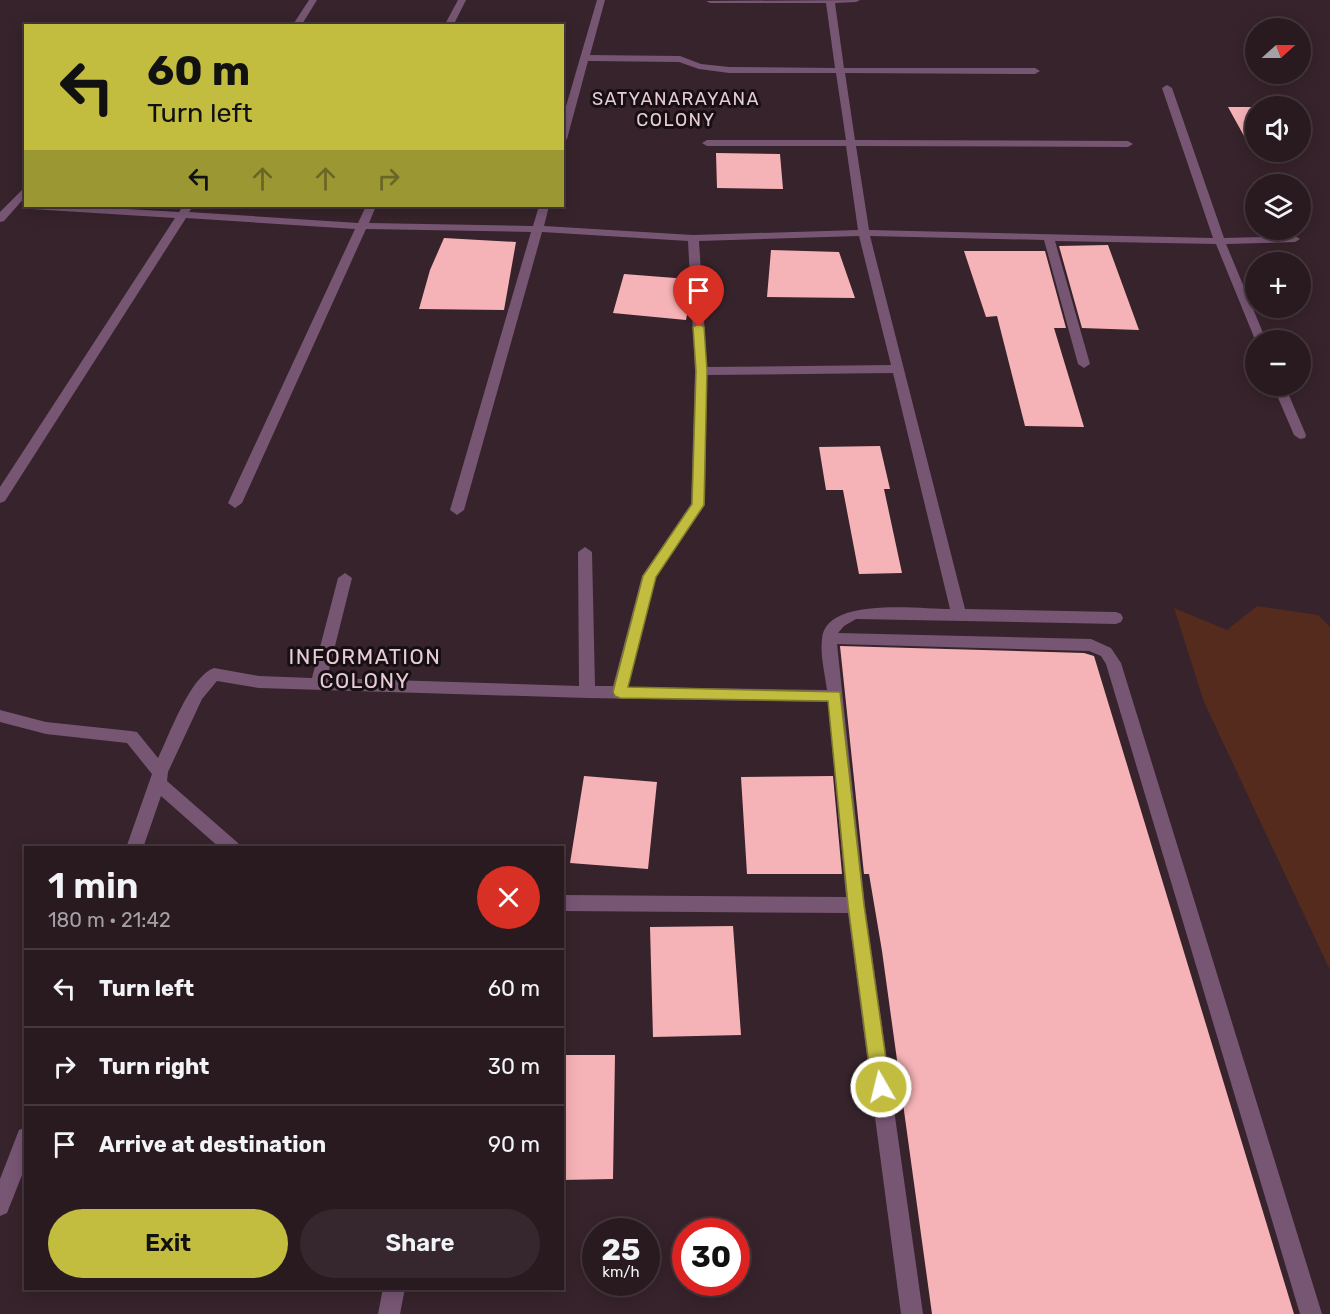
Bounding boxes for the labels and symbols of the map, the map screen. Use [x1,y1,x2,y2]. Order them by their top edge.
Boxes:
north arrow [1245,18,1311,84]
district label: SATYANARAYANA COLONY [592,88,760,131]
pin [673,265,724,327]
district label: INFORMATION COLONY [289,644,441,693]
position arrow [849,1055,913,1119]
speed limit sign: 30 [672,1218,750,1296]

